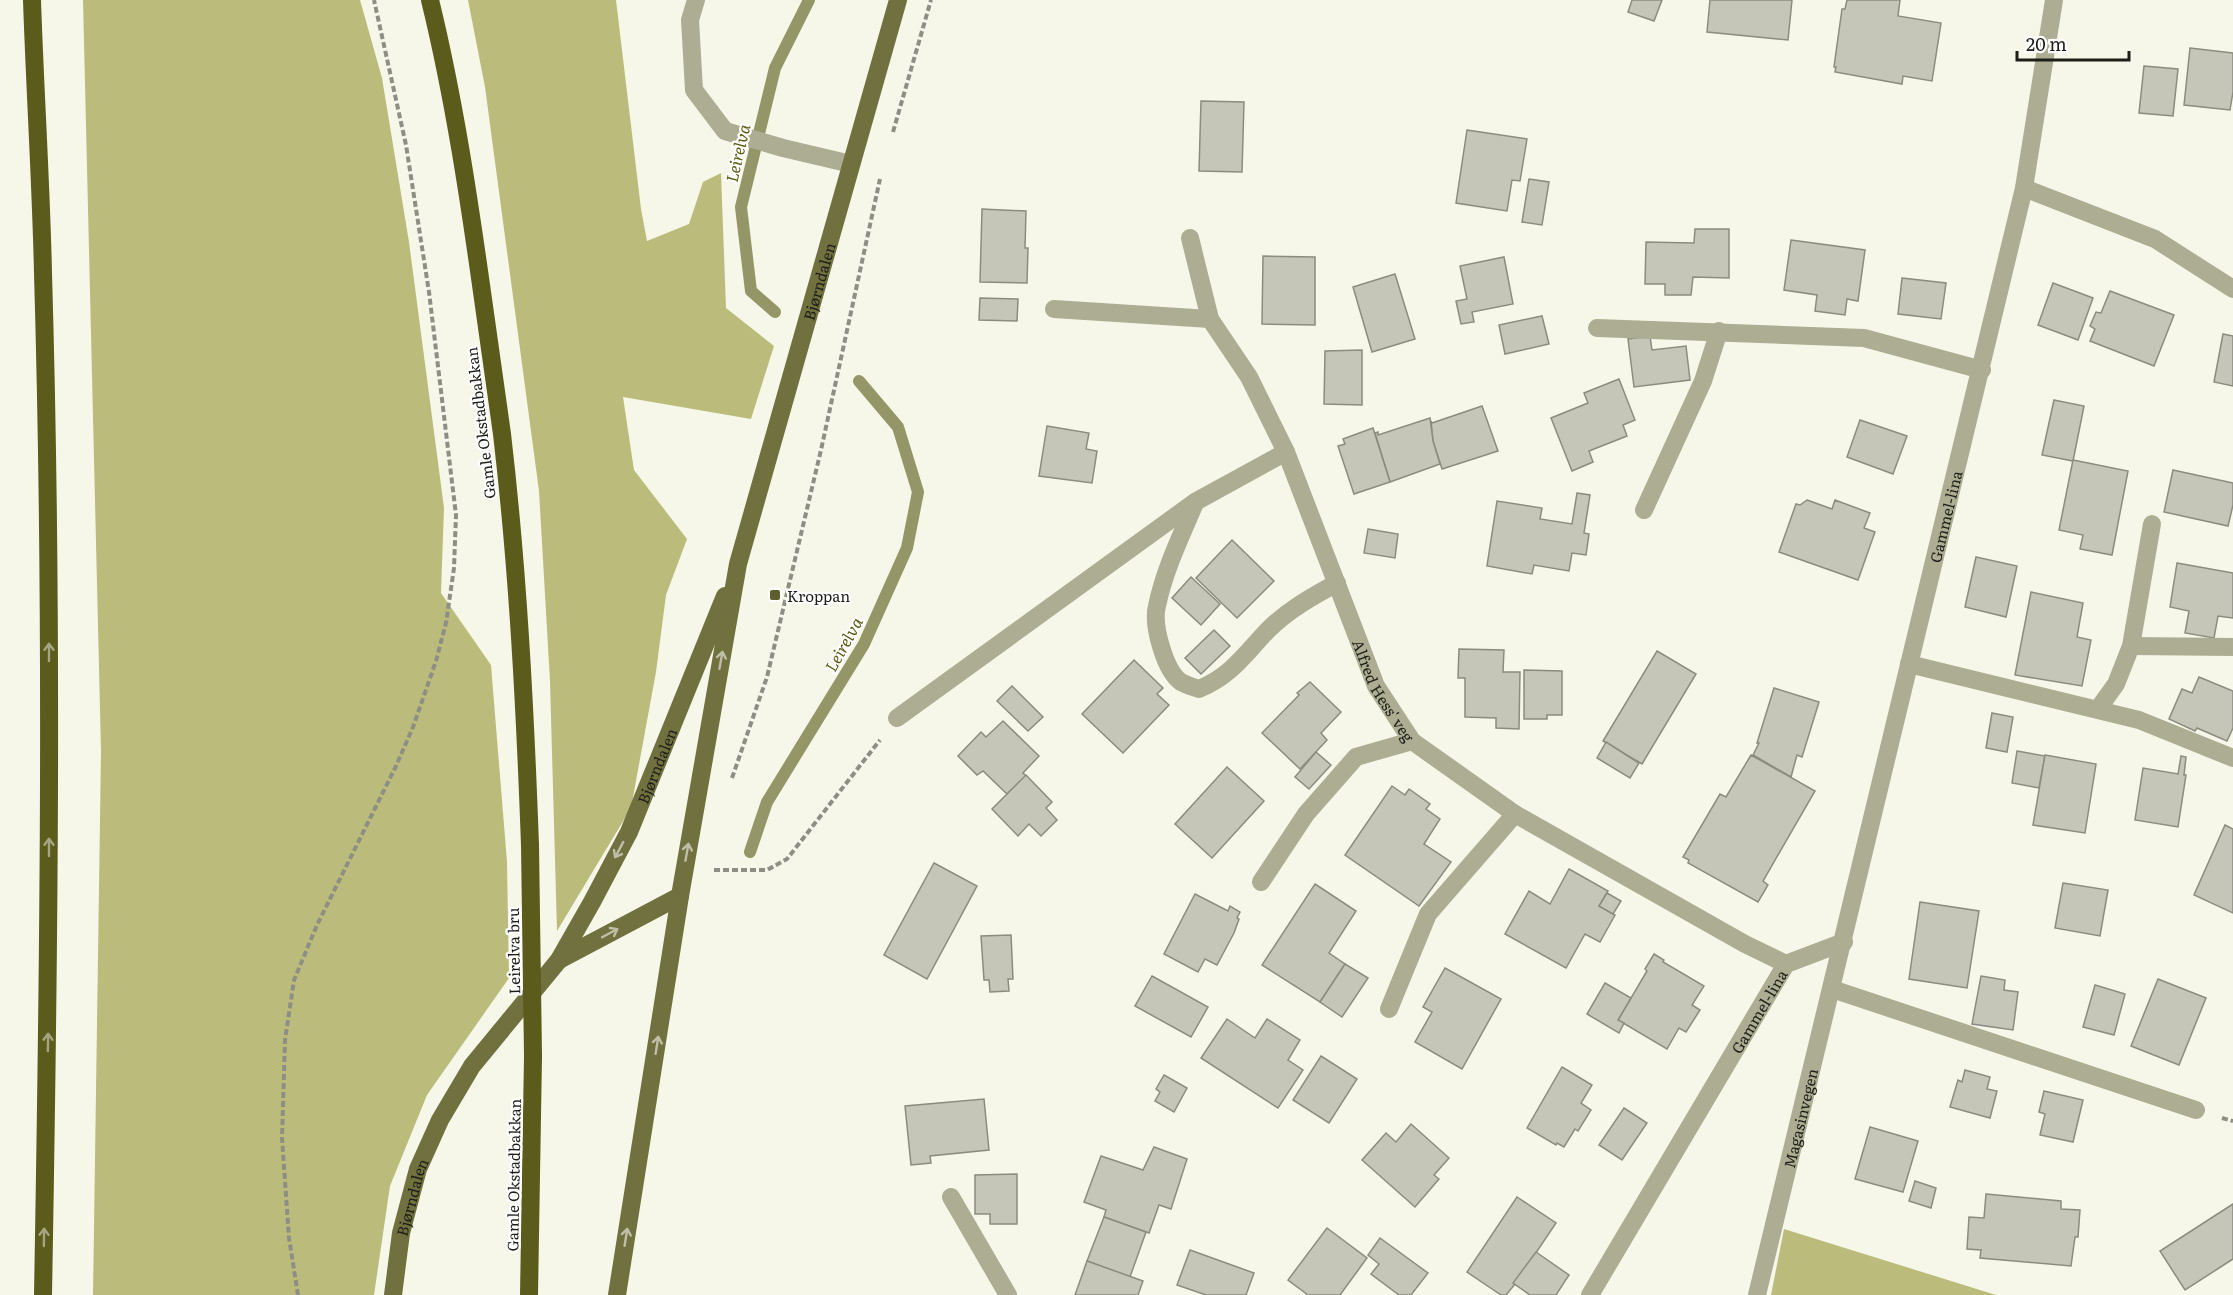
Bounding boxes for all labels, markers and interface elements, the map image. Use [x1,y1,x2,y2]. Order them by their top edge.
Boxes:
scale bar [2017,24,2130,62]
text: 20 m [2026,30,2067,57]
water label: Leirelva [719,121,756,184]
street label: Bjørndalen [796,240,840,323]
street label: Gamle Okstadbakkan [459,346,501,500]
street label: Gammel-lina [1923,467,1967,565]
place label: Kroppan [787,584,850,607]
marker: Kroppan [768,588,782,602]
water label: Leirelva [818,612,868,676]
street label: Alfred Hess' veg [1348,636,1421,746]
one-way arrow [43,642,55,662]
one-way arrow [716,651,727,670]
street label: Bjørndalen [630,724,682,807]
one-way arrow [43,837,55,857]
one-way arrow [613,841,624,859]
one-way arrow [682,843,693,862]
street label: Leirelva bru [501,907,525,995]
one-way arrow [601,927,619,938]
street label: Gammel-lina [1724,964,1792,1057]
one-way arrow [42,1032,54,1052]
one-way arrow [652,1035,663,1055]
street label: Magasinvegen [1777,1066,1823,1170]
street label: Gamle Okstadbakkan [500,1098,526,1252]
street label: Bjørndalen [389,1154,433,1238]
one-way arrow [39,1227,50,1247]
one-way arrow [621,1228,632,1248]

